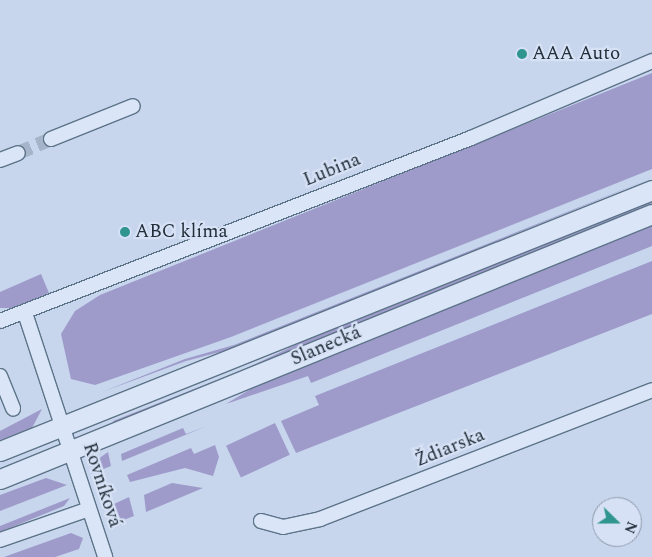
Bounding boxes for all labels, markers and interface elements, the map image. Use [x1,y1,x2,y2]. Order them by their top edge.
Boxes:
place label: AAA Auto [532,43,620,65]
marker: AAA Auto [516,48,528,60]
street label: Lubina [300,148,364,192]
place label: ABC klíma [135,221,228,243]
marker: ABC klíma [119,226,131,238]
street label: Slanecká [288,321,364,371]
street label: Ždiarska [412,424,488,472]
street label: Rovníková [78,440,126,530]
north arrow [592,497,642,547]
text: N [619,518,642,537]

